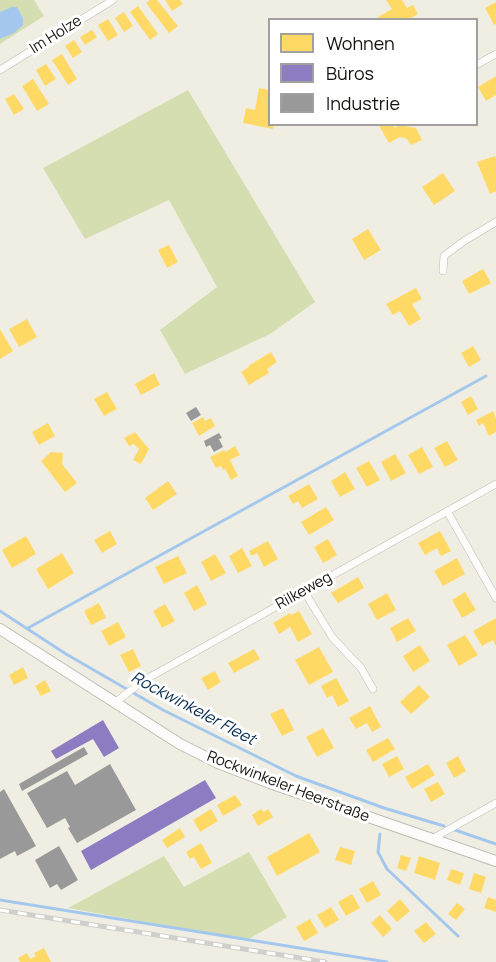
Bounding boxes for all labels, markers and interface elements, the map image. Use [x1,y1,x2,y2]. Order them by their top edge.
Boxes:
street label: Im Holze [27,12,85,58]
legend [268,18,478,126]
text: Wohnen [326,31,395,55]
text: Büros [326,61,374,85]
text: Industrie [326,91,400,115]
street label: Rilkeweg [273,568,335,614]
water label: Rockwinkeler Fleet [128,668,258,750]
street label: Rockwinkeler Heerstraße [204,748,372,826]

